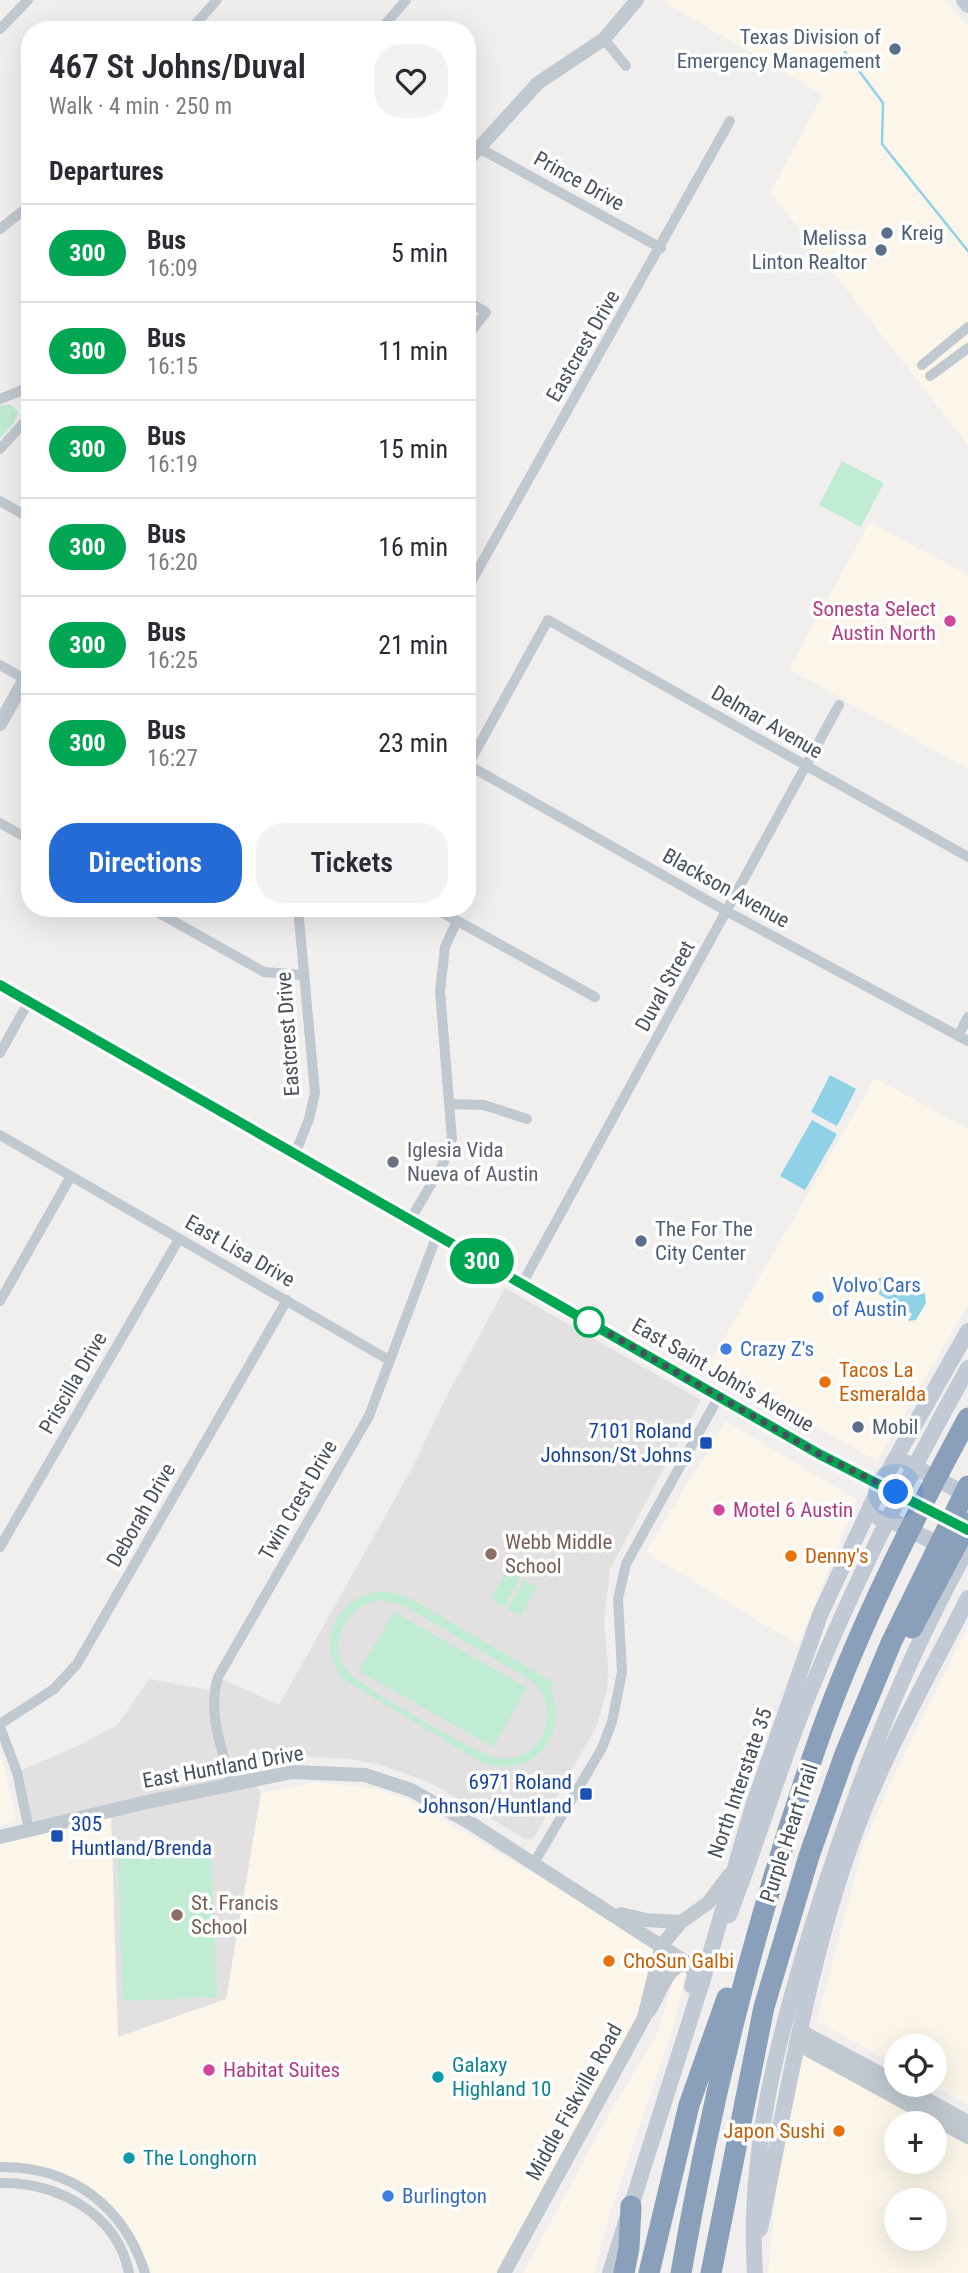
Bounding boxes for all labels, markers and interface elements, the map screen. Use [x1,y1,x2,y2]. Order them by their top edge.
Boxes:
place label: Texas Division of Emergency Management [677,25,881,73]
marker: Texas Division of Emergency Management [887,41,903,57]
button: heart [374,44,448,118]
text: 467 St Johns/Duval [49,47,306,86]
text: Walk · 4 min · 250 m [49,93,232,120]
street label: Prince Drive [530,146,628,216]
text: Departures [49,156,164,186]
place label: Kreig [901,221,944,245]
text: Bus [147,225,186,255]
marker: Kreig [879,225,895,241]
place label: Melissa Linton Realtor [752,226,867,274]
text: 5 min [391,238,448,268]
text: 300 [69,239,106,267]
marker: Melissa Linton Realtor [873,242,889,258]
text: 16:09 [147,255,198,282]
street label: Eastcrest Drive [541,286,625,406]
text: Bus [147,323,186,353]
text: 11 min [378,336,448,366]
text: 300 [69,337,106,365]
text: 16:15 [147,353,198,380]
text: Bus [147,421,186,451]
text: 15 min [378,434,448,464]
text: 300 [69,435,106,463]
text: 16:19 [147,451,198,478]
text: Bus [147,519,186,549]
text: 16 min [378,532,448,562]
text: 300 [69,533,106,561]
text: 16:20 [147,549,198,576]
place label: Sonesta Select Austin North [813,597,936,645]
marker: Sonesta Select Austin North [942,613,958,629]
text: Bus [147,617,186,647]
text: 21 min [378,630,448,660]
text: 300 [69,631,106,659]
text: 16:25 [147,647,198,674]
street label: Delmar Avenue [707,681,827,764]
text: Bus [147,715,186,745]
text: 23 min [378,728,448,758]
text: 300 [69,729,106,757]
text: 16:27 [147,745,198,772]
button: Directions [49,823,242,903]
button: Tickets [256,823,448,903]
street label: Blackson Avenue [658,843,794,933]
street label: Duval Street [630,937,700,1035]
street label: Eastcrest Drive [272,971,304,1097]
place label: Iglesia Vida Nueva of Austin [407,1138,539,1186]
marker: Iglesia Vida Nueva of Austin [385,1154,401,1170]
street label: East Lisa Drive [181,1210,299,1292]
place label: The For The City Center [655,1217,753,1265]
marker: The For The City Center [633,1233,649,1249]
line badge: 300 [442,1238,522,1284]
text: 300 [464,1247,500,1275]
place label: Volvo Cars of Austin [832,1273,921,1321]
marker: Volvo Cars of Austin [810,1289,826,1305]
unlabelled marker [574,1307,604,1337]
street label: East Saint John's Avenue [628,1313,818,1437]
street label: Priscilla Drive [34,1328,112,1438]
place label: Crazy Z's [740,1337,814,1361]
marker: Crazy Z's [718,1341,734,1357]
place label: Tacos La Esmeralda [839,1358,926,1406]
marker: Tacos La Esmeralda [817,1374,833,1390]
place label: Mobil [872,1415,918,1439]
place label: 7101 Roland Johnson/St Johns [540,1419,692,1467]
marker: Mobil [850,1419,866,1435]
marker: 7101 Roland Johnson/St Johns [698,1435,714,1451]
street label: Twin Crest Drive [254,1436,342,1564]
street label: Deborah Drive [102,1459,180,1571]
your location [878,1474,913,1509]
place label: Motel 6 Austin [733,1498,853,1522]
marker: Motel 6 Austin [711,1502,727,1518]
place label: Webb Middle School [505,1530,612,1578]
place label: Denny's [805,1544,869,1568]
marker: Webb Middle School [483,1546,499,1562]
marker: Denny's [783,1548,799,1564]
street label: North Interstate 35 [703,1705,777,1861]
street label: East Huntland Drive [141,1741,305,1793]
street label: Purple Heart Trail [755,1761,823,1905]
place label: 6971 Roland Johnson/Huntland [418,1770,572,1818]
marker: 6971 Roland Johnson/Huntland [578,1786,594,1802]
place label: 305 Huntland/Brenda [71,1812,212,1860]
marker: 305 Huntland/Brenda [49,1828,65,1844]
place label: St. Francis School [191,1891,279,1939]
marker: St. Francis School [169,1907,185,1923]
place label: ChoSun Galbi [623,1949,734,1973]
marker: ChoSun Galbi [601,1953,617,1969]
street label: Middle Fiskville Road [521,2020,627,2184]
map controls [884,2034,947,2251]
button: locate [884,2034,947,2097]
place label: Galaxy Highland 10 [452,2053,551,2101]
place label: Habitat Suites [223,2058,340,2082]
marker: Habitat Suites [201,2062,217,2078]
marker: Galaxy Highland 10 [430,2069,446,2085]
button: + [884,2111,947,2174]
place label: Japon Sushi [723,2119,825,2143]
marker: Japon Sushi [831,2123,847,2139]
place label: The Longhorn [143,2146,257,2170]
marker: The Longhorn [121,2150,137,2166]
place label: Burlington [402,2184,487,2208]
marker: Burlington [380,2188,396,2204]
button: − [884,2188,947,2251]

